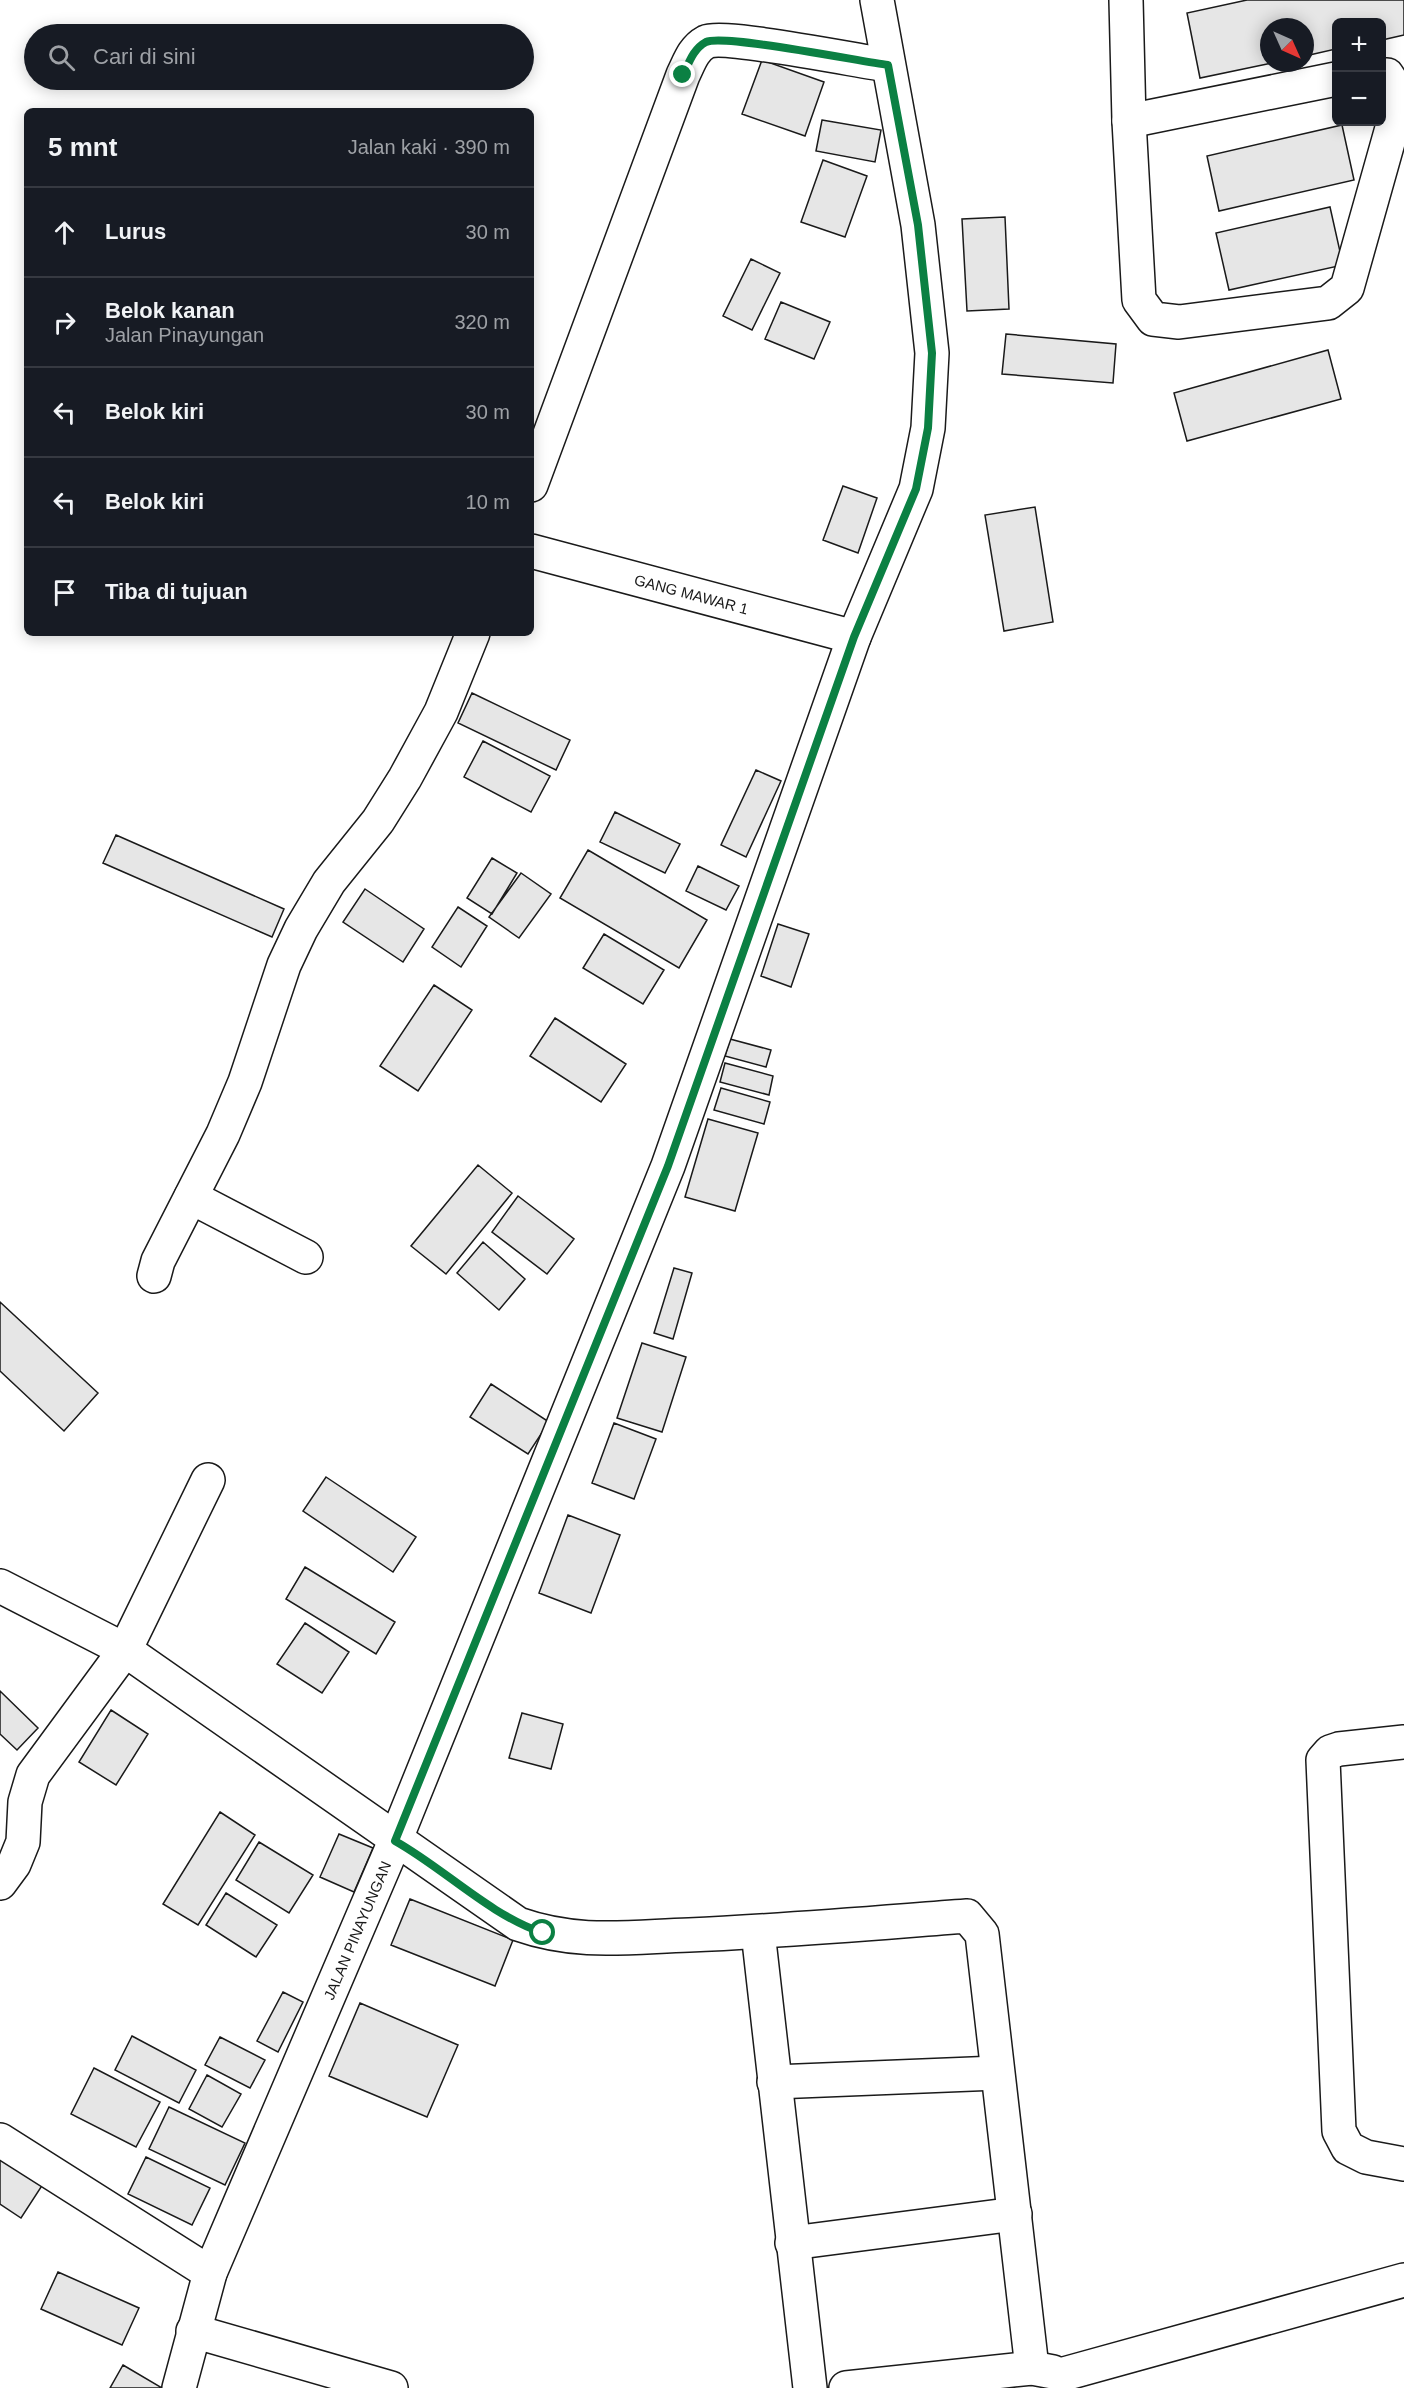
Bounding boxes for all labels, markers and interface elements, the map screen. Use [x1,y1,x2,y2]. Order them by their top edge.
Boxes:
north arrow [1260,18,1314,72]
map controls [1332,18,1386,126]
button: + [1332,18,1386,72]
search box [24,24,534,90]
icon: search [45,41,78,74]
text: Cari di sini [93,44,196,69]
route end [669,61,695,87]
button: − [1332,72,1386,126]
text: 5 mnt [48,132,117,162]
text: Jalan kaki · 390 m [348,136,510,158]
icon: ahead [48,216,81,249]
text: Lurus [105,219,166,244]
text: 30 m [466,221,510,243]
text: Belok kanan [105,298,235,323]
icon: right [48,306,81,339]
text: 320 m [454,311,510,333]
text: Jalan Pinayungan [105,324,264,346]
icon: left [48,396,81,429]
text: Belok kiri [105,399,204,424]
text: 30 m [466,401,510,423]
icon: left [48,486,81,519]
text: Belok kiri [105,489,204,514]
text: 10 m [466,491,510,513]
street label: GANG MAWAR 1 [633,570,750,617]
icon: arrive [48,576,81,609]
text: Tiba di tujuan [105,579,248,604]
street label: JALAN PINAYUNGAN [320,1858,394,2002]
route start [529,1919,555,1945]

